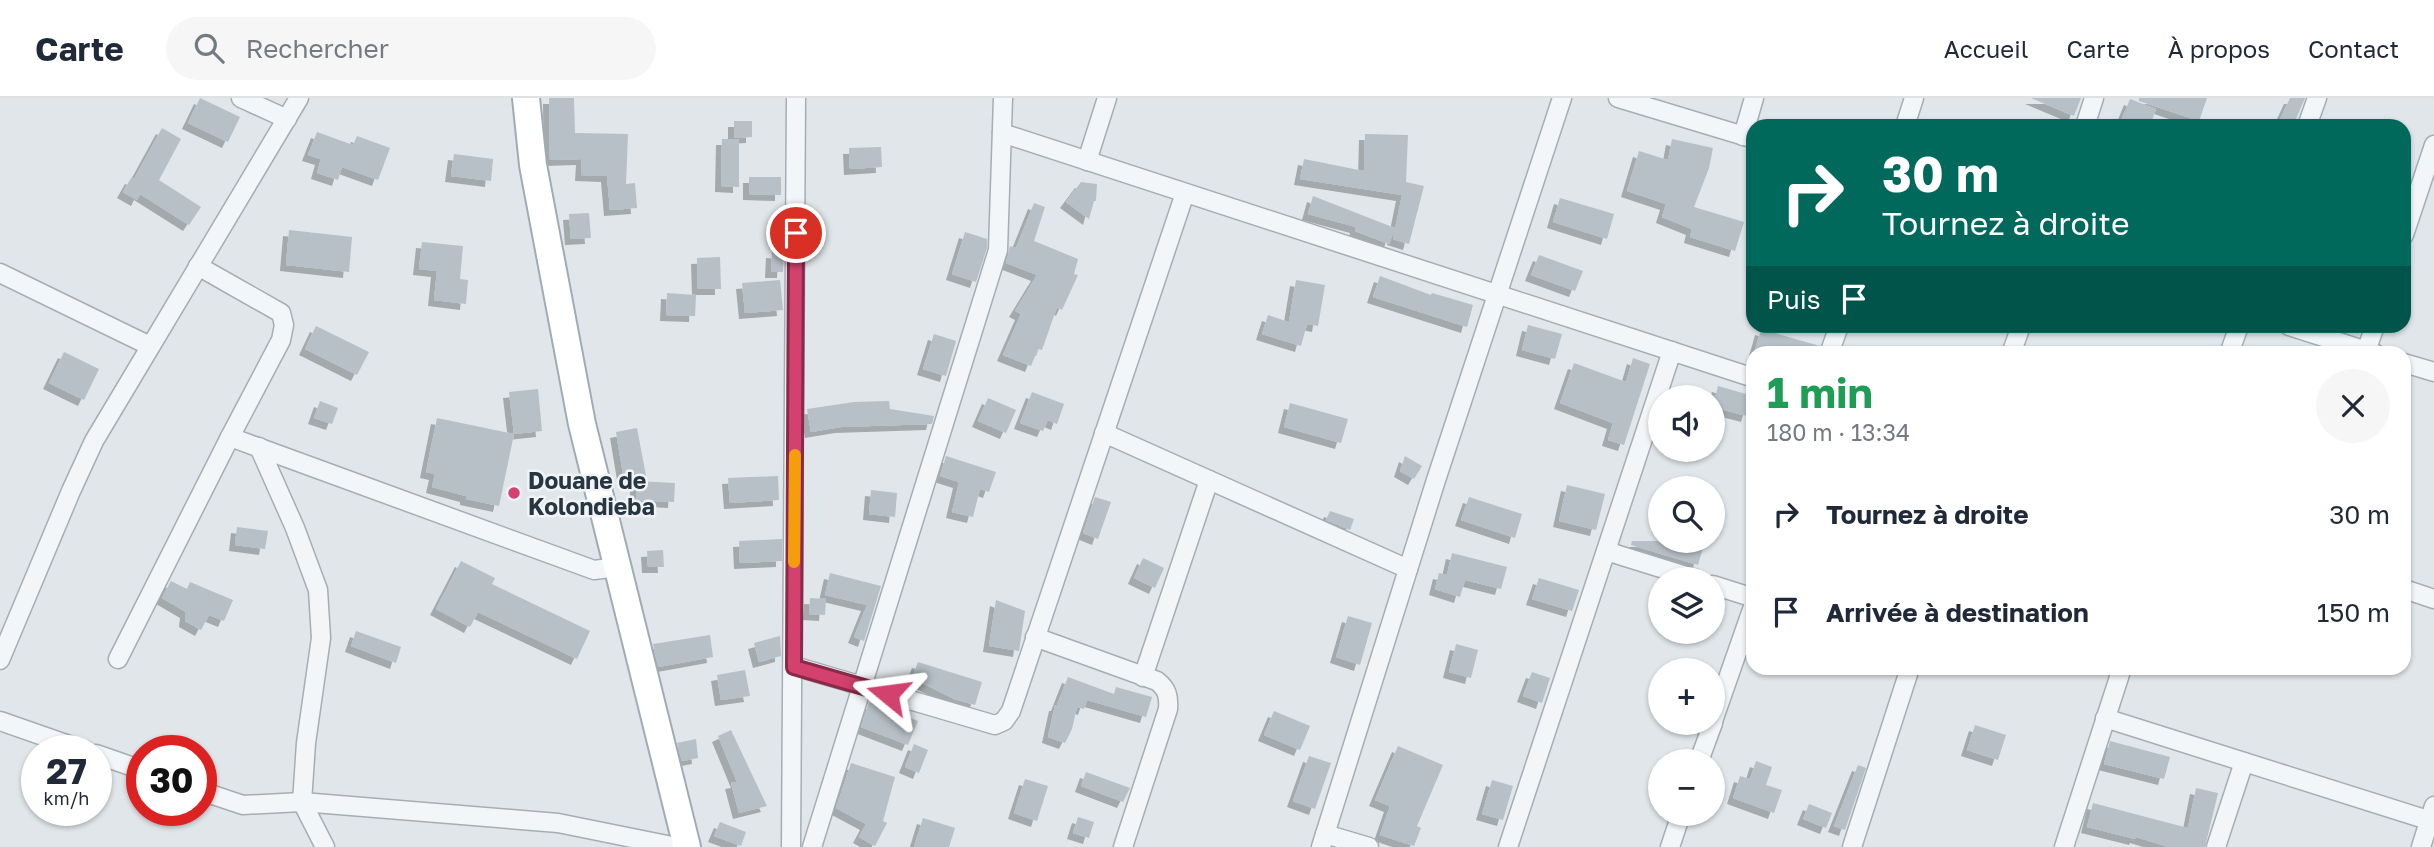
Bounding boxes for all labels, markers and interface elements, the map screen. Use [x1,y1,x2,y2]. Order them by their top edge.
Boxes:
search box [166,17,656,80]
text: Carte [35,29,124,68]
icon: search [190,29,228,67]
text: Rechercher [246,33,389,64]
text: Accueil [1944,34,2028,63]
text: Carte [2066,34,2130,63]
text: À propos [2168,34,2270,63]
text: Contact [2308,34,2399,63]
text: 30 m [1882,144,1999,203]
icon: right [1767,147,1858,238]
pin [766,203,826,263]
text: Tournez à droite [1882,204,2130,242]
icon: arrive [777,214,815,252]
icon: arrive [1835,280,1873,318]
text: Puis [1767,284,1821,315]
text: 1 min [1767,367,1873,417]
button: close [2316,369,2390,443]
map controls [1648,385,1725,826]
button: sound [1648,385,1725,462]
text: 180 m · 13:34 [1767,418,1910,446]
place label: Douane de Kolondieba [528,466,655,520]
button: search [1648,476,1725,553]
marker: Douane de Kolondieba [506,485,522,501]
icon: right [1767,495,1805,533]
text: Tournez à droite [1826,499,2029,530]
text: 30 m [2329,499,2390,530]
button: layers [1648,567,1725,644]
icon: arrive [1767,593,1805,631]
text: Arrivée à destination [1826,597,2089,628]
text: 150 m [2317,597,2390,628]
position arrow [851,657,925,731]
button: + [1648,658,1725,735]
speed limit sign: 30 [126,735,217,826]
button: − [1648,749,1725,826]
text: 27 [46,750,87,792]
text: km/h [44,787,89,809]

